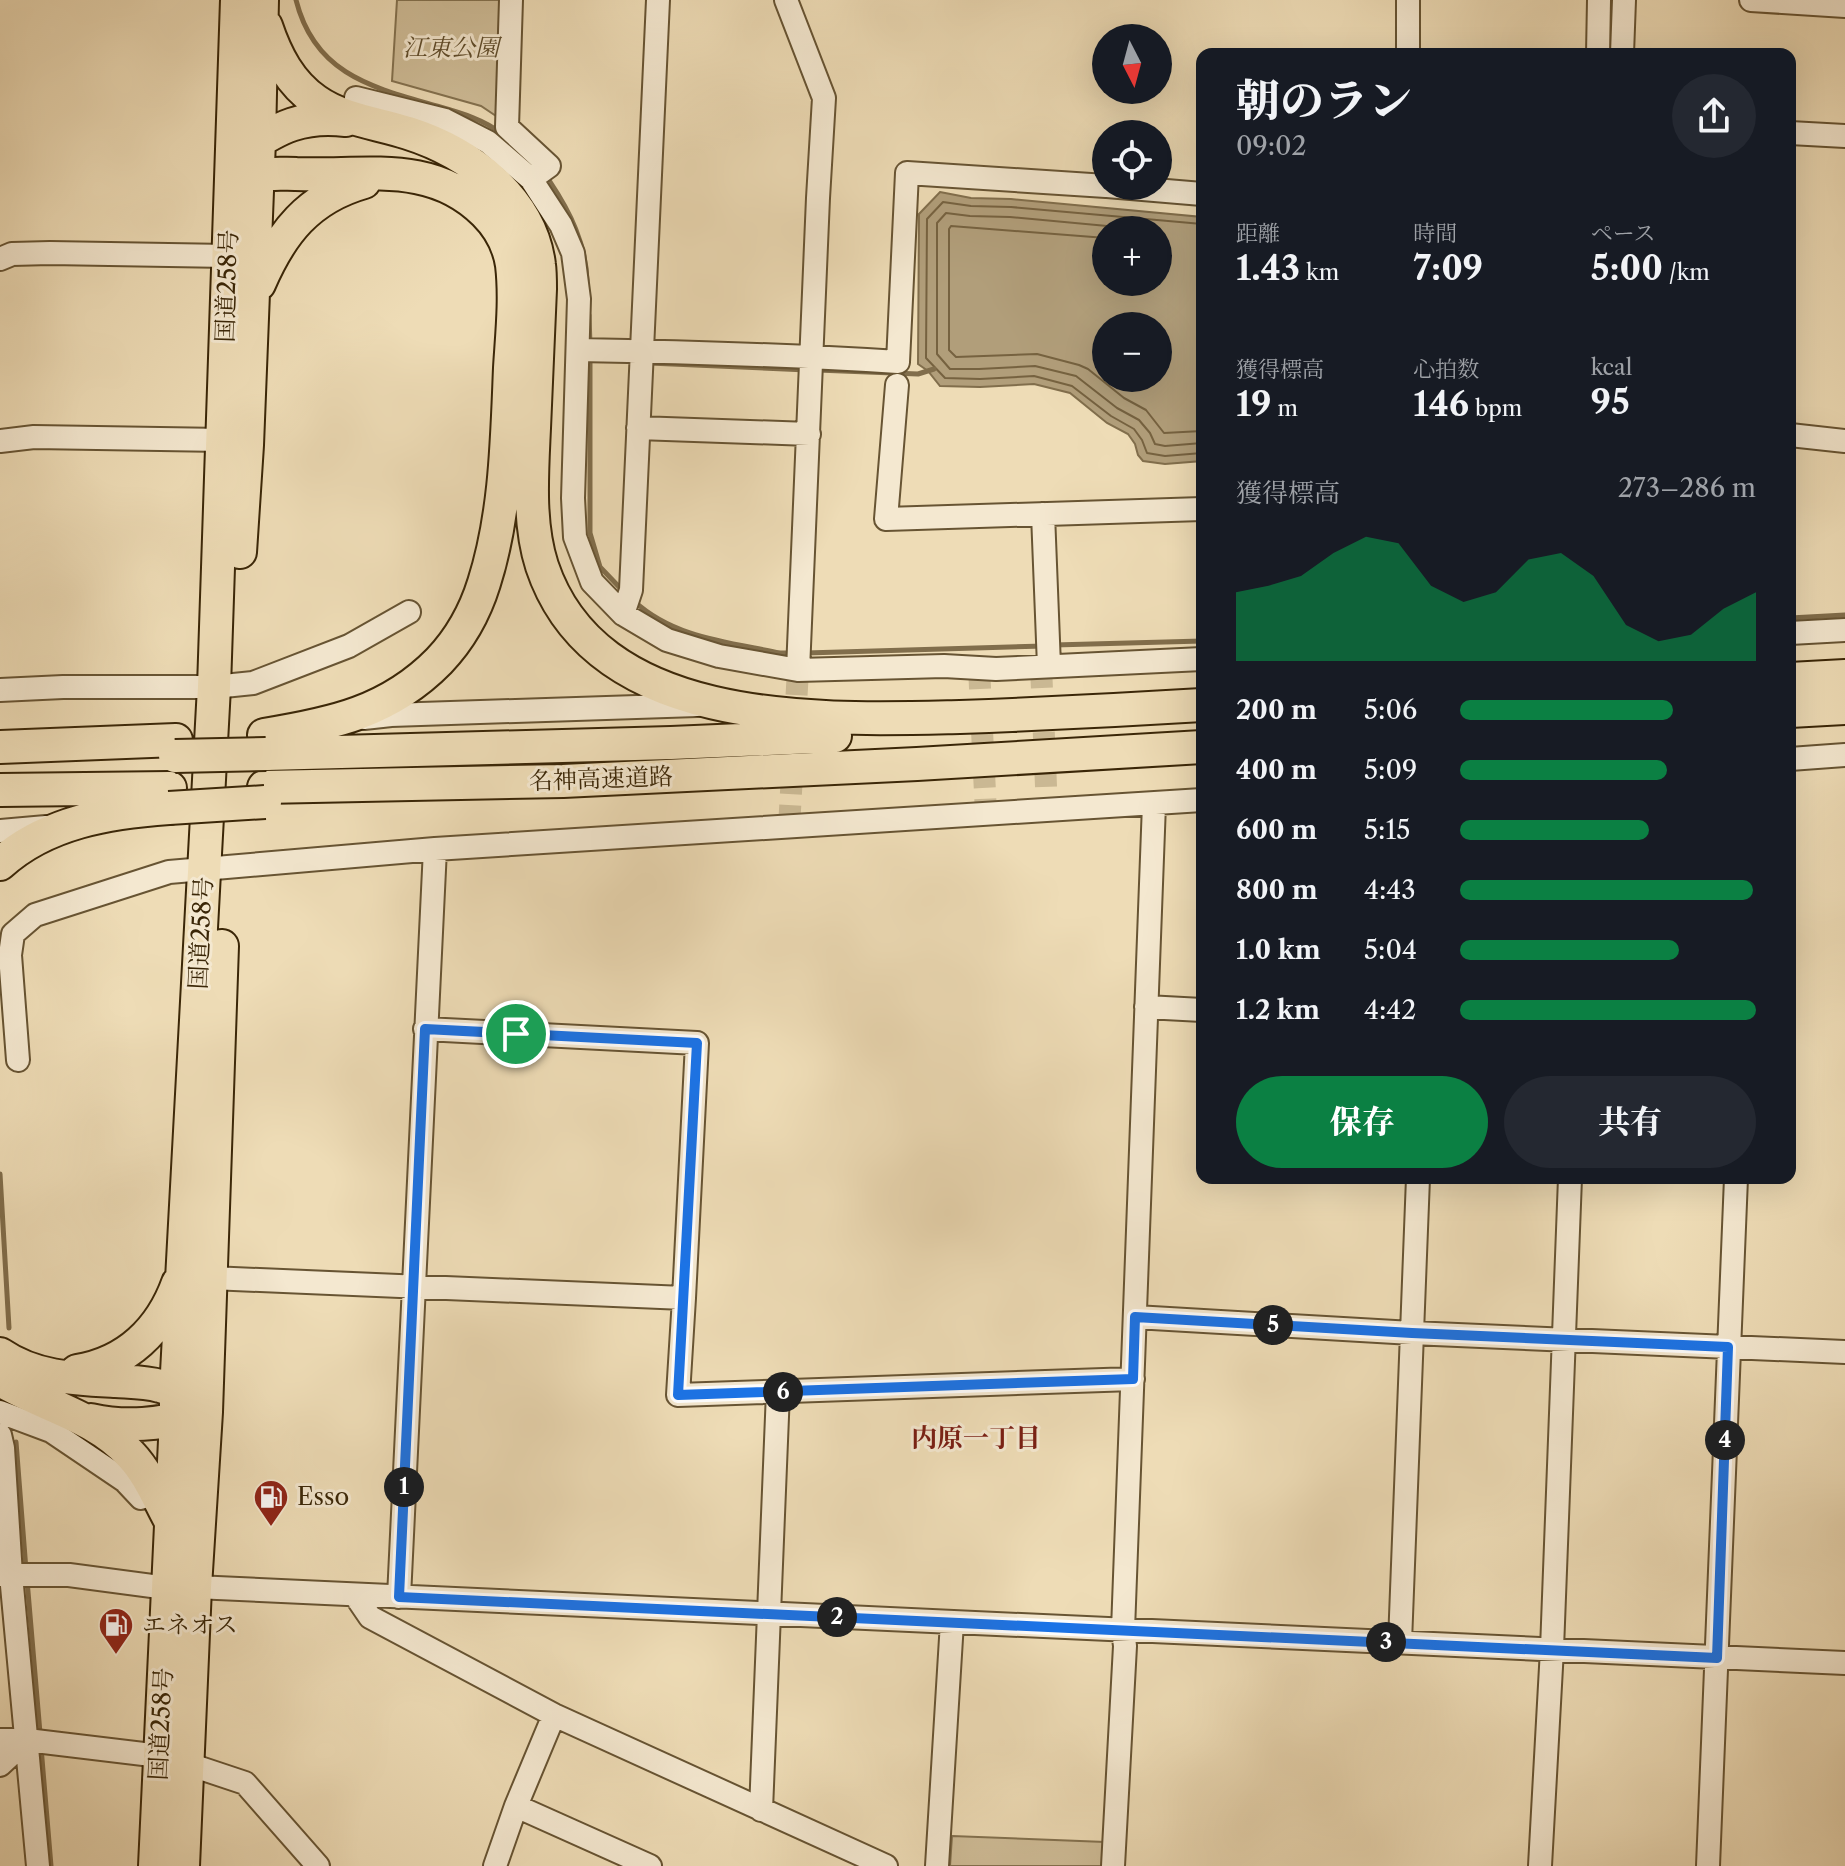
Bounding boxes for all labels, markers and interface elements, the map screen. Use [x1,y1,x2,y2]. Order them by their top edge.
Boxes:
north arrow [1092,24,1172,104]
map controls [1092,24,1172,392]
park label: 江東公園 [403,33,503,62]
text: 朝のラン [1236,73,1412,127]
button: share [1672,74,1756,158]
button: locate [1092,120,1172,200]
text: 09:02 [1236,130,1306,162]
button: + [1092,216,1172,296]
text: 距離 [1236,220,1280,247]
text: 時間 [1413,220,1457,247]
text: ペース [1591,220,1656,247]
street label: 国道258号 [210,229,243,343]
text: 1.43 [1236,247,1300,289]
text: 7:09 [1413,247,1483,289]
text: 5:00 [1591,247,1663,289]
text: km [1300,259,1339,286]
text: /km [1663,259,1710,286]
button: − [1092,312,1172,392]
text: kcal [1591,354,1632,381]
text: 獲得標高 [1236,356,1324,383]
text: 心拍数 [1413,356,1479,383]
text: 95 [1591,381,1630,423]
text: 19 [1236,383,1272,425]
text: 146 [1413,383,1469,425]
text: m [1272,395,1298,422]
text: bpm [1469,395,1522,422]
text: 273–286 m [1618,472,1756,504]
text: 獲得標高 [1236,477,1340,509]
text: 200 m [1236,694,1317,726]
text: 5:06 [1364,694,1417,726]
text: 400 m [1236,754,1317,786]
text: 5:09 [1364,754,1417,786]
street label: 名神高速道路 [529,761,673,796]
text: 600 m [1236,814,1317,846]
text: 5:15 [1364,814,1410,846]
text: 800 m [1236,874,1318,906]
text: 4:43 [1364,874,1416,906]
street label: 国道258号 [183,876,218,990]
text: 1.0 km [1236,934,1321,966]
text: 5:04 [1364,934,1417,966]
text: 1.2 km [1236,994,1320,1026]
text: 4:42 [1364,994,1416,1026]
pin [482,1000,550,1068]
icon: arrive [494,1012,538,1056]
button: 保存 [1236,1076,1488,1168]
button: 共有 [1504,1076,1756,1168]
pin: 5 [1253,1305,1293,1345]
text: 5 [1267,1311,1279,1338]
pin: 6 [763,1372,803,1412]
text: 6 [776,1378,790,1405]
pin: 4 [1705,1420,1745,1460]
district label: 内原一丁目 [911,1422,1041,1454]
text: 4 [1718,1426,1732,1453]
pin: 1 [384,1467,424,1507]
text: 1 [399,1473,409,1500]
fuel station icon: Esso [252,1478,290,1528]
place label: Esso [297,1482,349,1511]
pin: 2 [817,1597,857,1637]
text: 2 [831,1603,844,1630]
fuel station icon: エネオス [97,1606,135,1656]
place label: エネオス [142,1610,238,1639]
pin: 3 [1366,1622,1406,1662]
text: 3 [1380,1628,1392,1655]
street label: 国道258号 [143,1667,178,1781]

